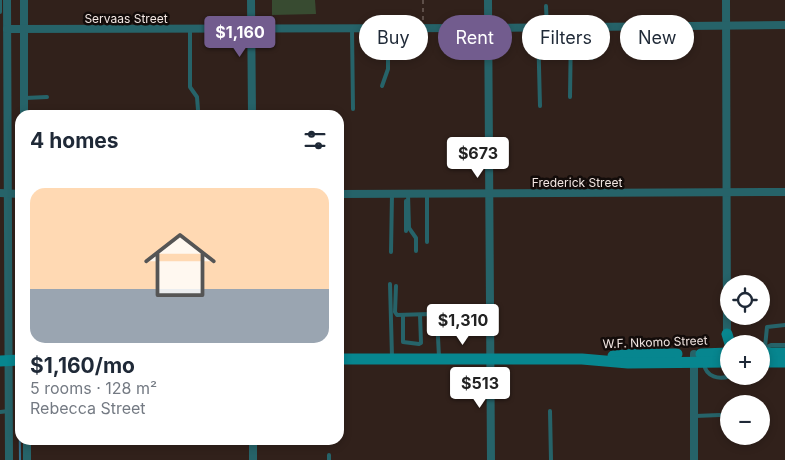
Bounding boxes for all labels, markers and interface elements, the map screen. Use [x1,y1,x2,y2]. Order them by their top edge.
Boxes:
street label: Servaas Street [84,11,168,26]
pin: $1,160 [199,15,281,58]
chip: Buy [359,15,428,60]
chip: Rent [438,15,512,60]
chip: Filters [522,15,610,60]
chip: New [620,15,694,60]
text: $1,160 [215,22,265,42]
icon: filters [301,126,329,154]
text: 4 homes [30,128,119,153]
pin: $673 [448,136,508,179]
text: $673 [458,143,498,163]
street label: Frederick Street [532,175,622,190]
icon: home [135,220,225,310]
map controls [720,275,770,445]
button: locate [720,275,770,325]
pin: $1,310 [422,304,504,346]
text: $1,310 [438,310,488,330]
street label: W.F. Nkomo Street [602,333,708,351]
button: + [720,335,770,385]
text: $1,160/mo [30,353,135,378]
pin: $513 [450,366,510,409]
text: $513 [461,373,499,393]
text: 5 rooms · 128 m² [30,378,157,398]
button: − [720,395,770,445]
text: Rebecca Street [30,398,146,418]

